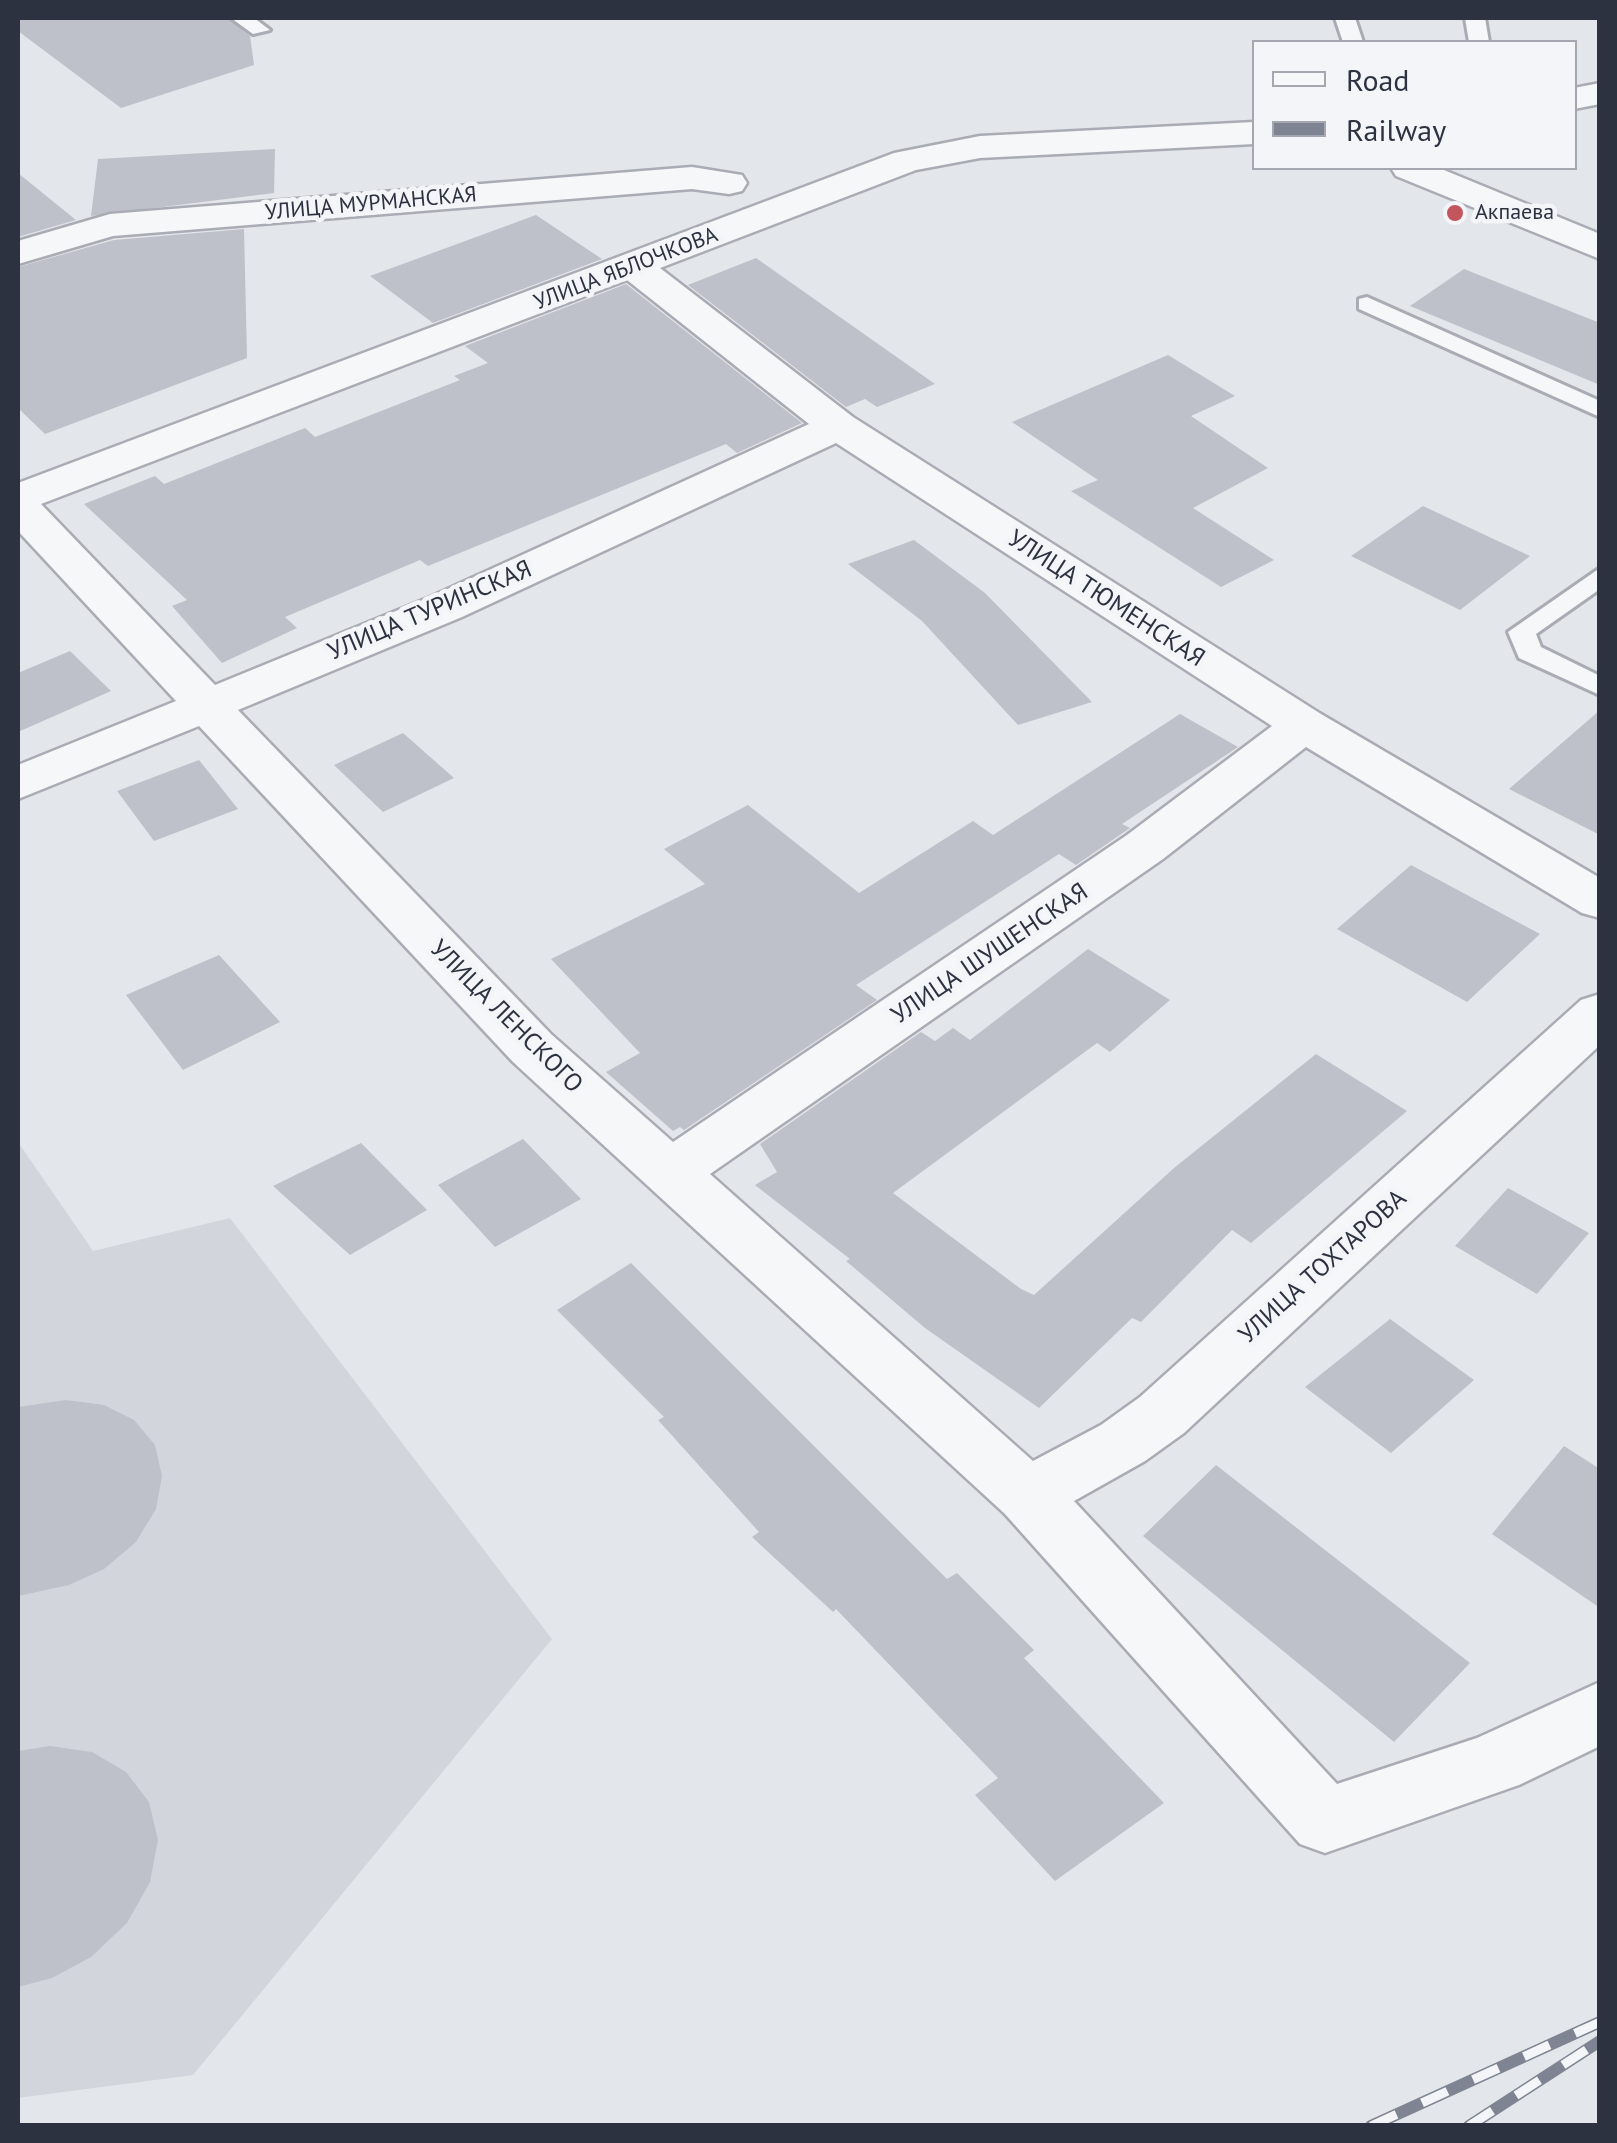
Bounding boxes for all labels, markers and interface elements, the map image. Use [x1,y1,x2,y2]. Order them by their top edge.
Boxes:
legend [1252,40,1577,170]
text: Road [1346,60,1410,99]
text: Railway [1346,110,1446,149]
street label: УЛИЦА МУРМАНСКАЯ [264,182,478,226]
place label: Акпаева [1475,200,1554,226]
marker: Акпаева [1444,202,1466,224]
street label: УЛИЦА ЯБЛОЧКОВА [531,222,721,316]
street label: УЛИЦА ТЮМЕНСКАЯ [1002,524,1210,674]
street label: УЛИЦА ТУРИНСКАЯ [324,555,536,667]
street label: УЛИЦА ШУШЕНСКАЯ [886,877,1094,1031]
street label: УЛИЦА ЛЕНСКОГО [423,934,589,1100]
street label: УЛИЦА ТОХТАРОВА [1233,1184,1413,1350]

